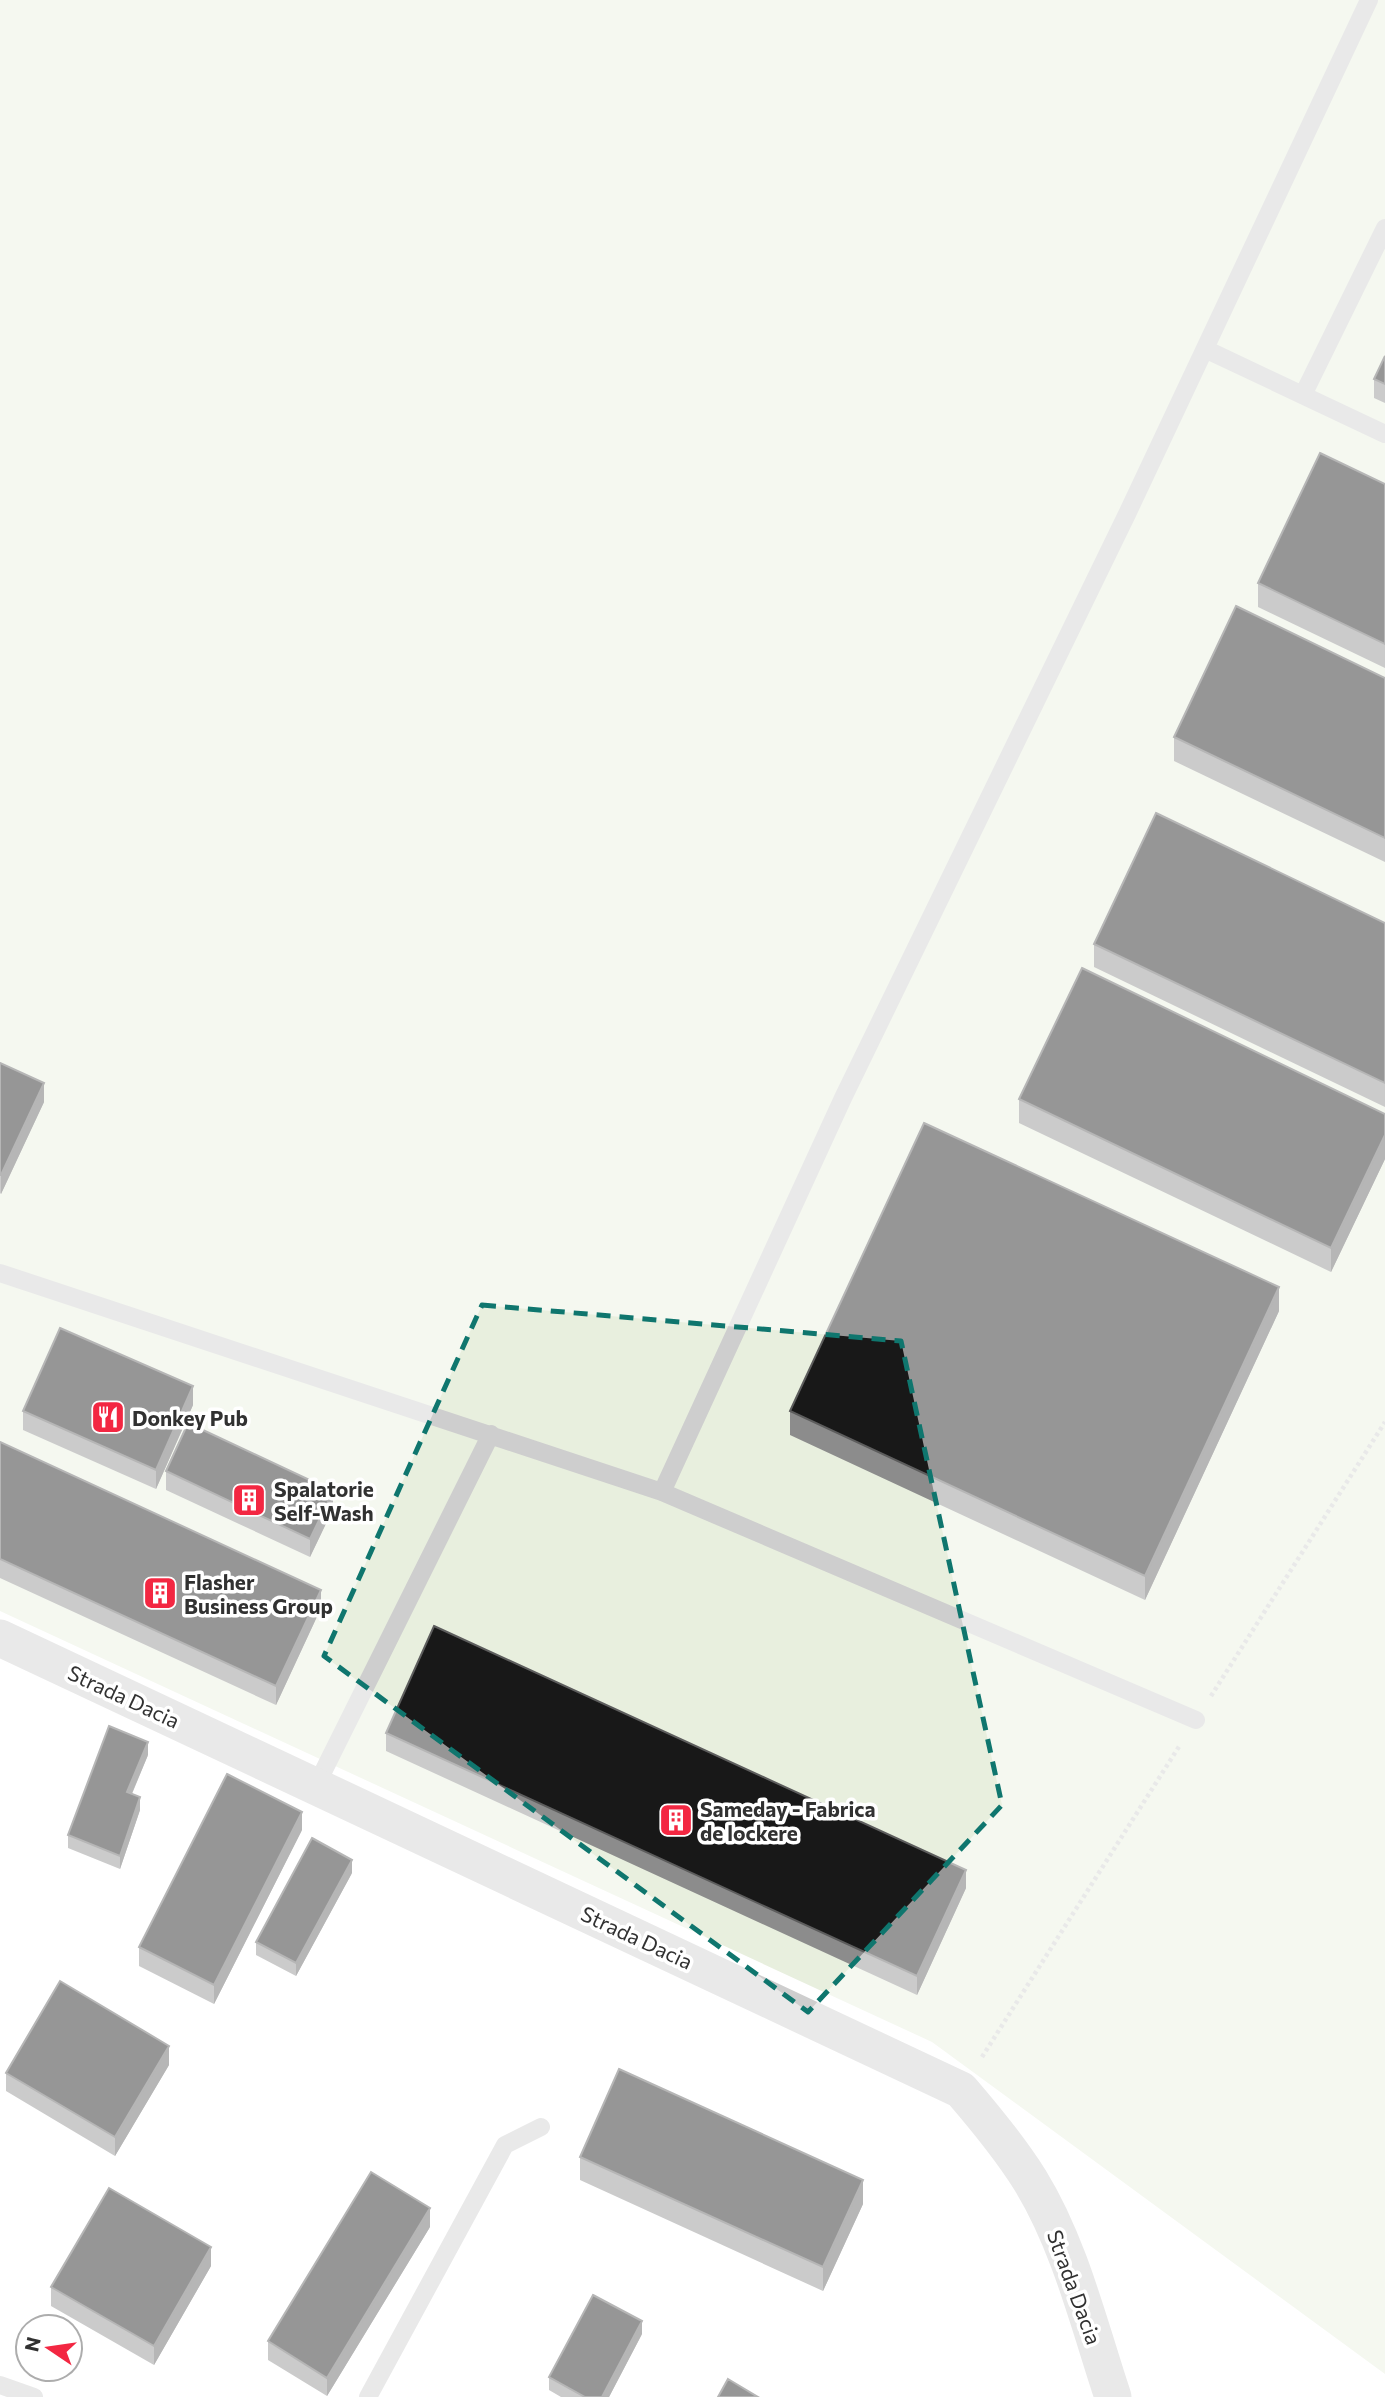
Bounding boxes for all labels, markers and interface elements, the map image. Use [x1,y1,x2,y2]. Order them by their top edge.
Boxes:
restaurant icon: Donkey Pub [89,1398,127,1436]
place label: Donkey Pub [132,1405,248,1430]
place label: Spalatorie Self-Wash [274,1476,374,1525]
building icon: Spalatorie Self-Wash [230,1481,268,1519]
place label: Flasher Business Group [184,1569,333,1618]
building icon: Flasher Business Group [141,1574,179,1612]
street label: Strada Dacia [64,1659,184,1733]
place label: Sameday - Fabrica de lockere [700,1796,876,1845]
building icon: Sameday - Fabrica de lockere [657,1801,695,1839]
street label: Strada Dacia [577,1900,697,1974]
street label: Strada Dacia [1043,2226,1107,2348]
north arrow [14,2313,84,2383]
text: N [19,2335,45,2354]

